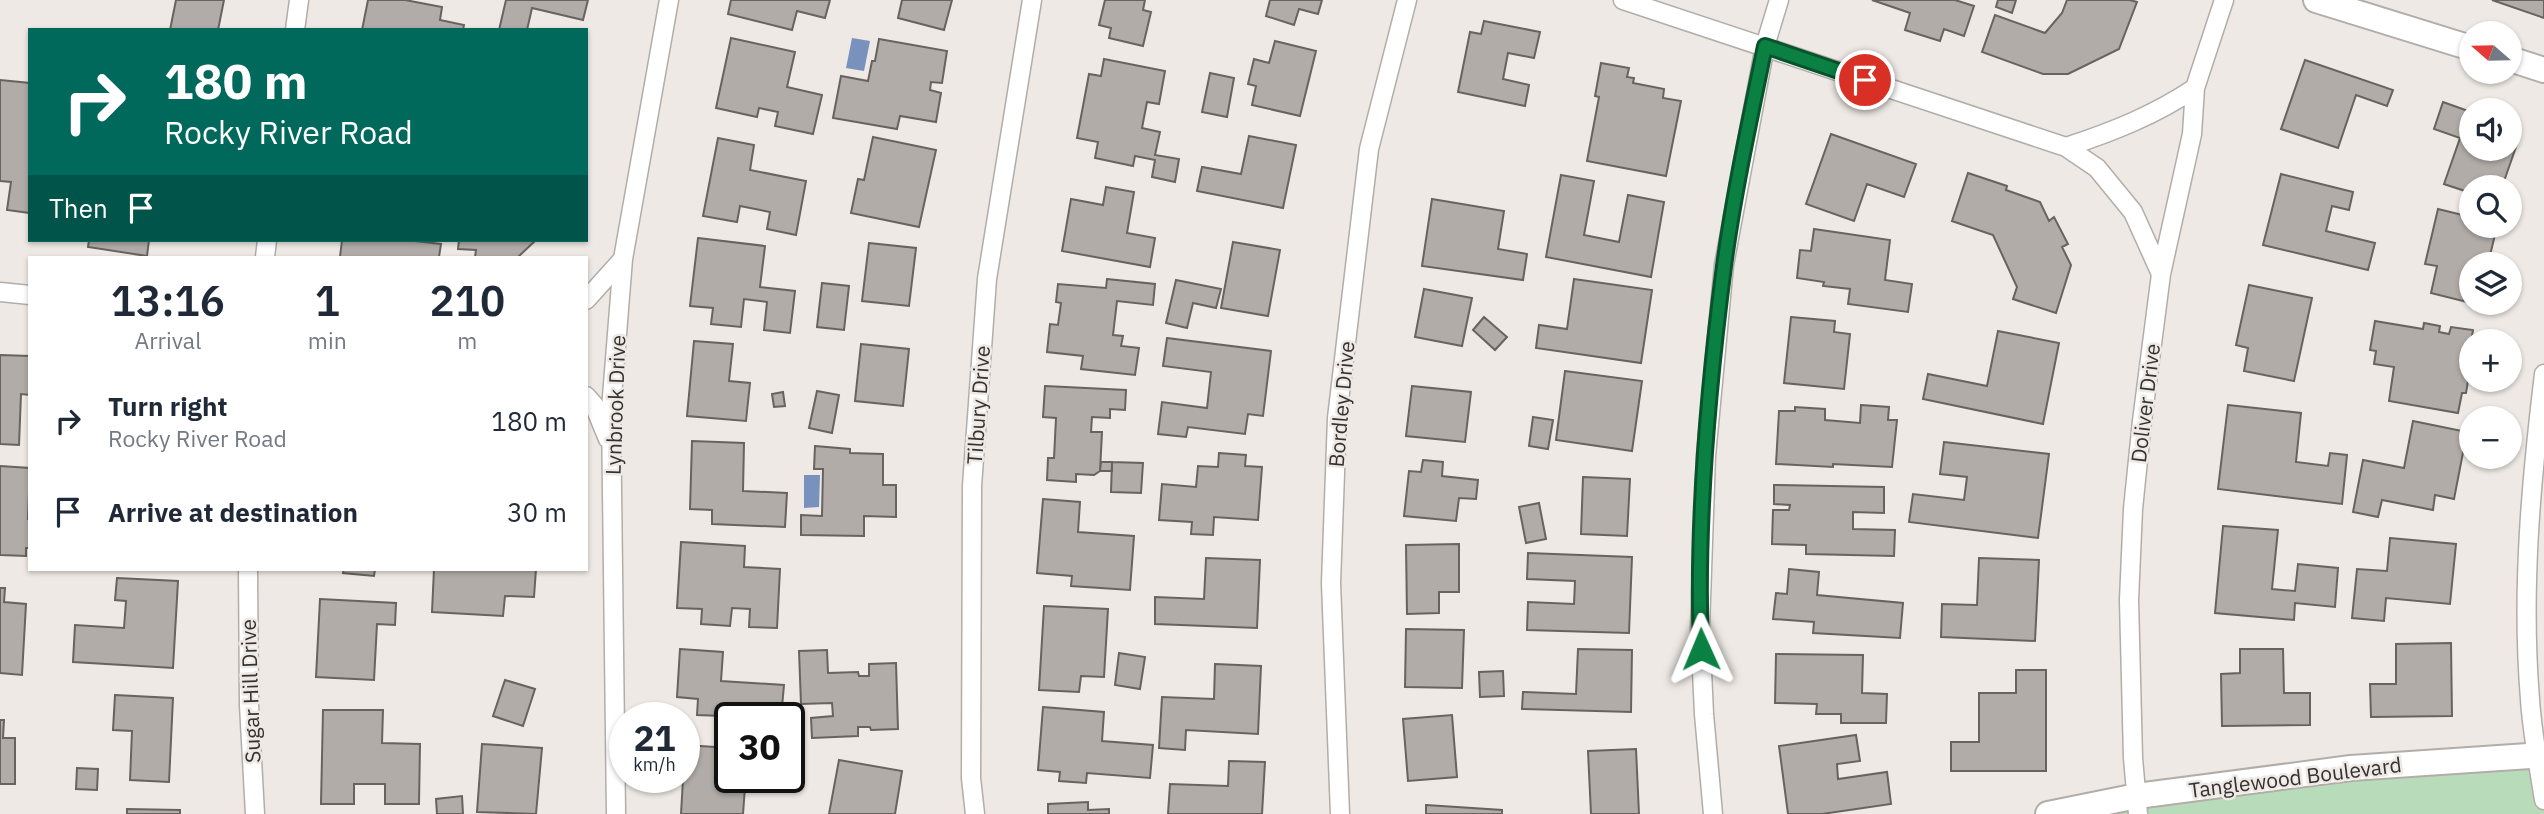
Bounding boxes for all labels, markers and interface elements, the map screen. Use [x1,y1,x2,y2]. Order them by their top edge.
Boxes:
north arrow [2459,21,2522,84]
map controls [2459,21,2522,469]
text: 180 m [164,49,308,112]
pin [1835,50,1895,110]
icon: right [49,56,140,147]
icon: arrive [1846,61,1884,99]
button: sound [2459,98,2522,161]
text: Rocky River Road [164,111,413,153]
button: search [2459,175,2522,238]
icon: arrive [122,189,160,227]
text: Then [49,191,108,225]
button: layers [2459,252,2522,315]
text: 13:16 [111,273,225,328]
text: 1 [315,273,340,328]
text: 210 [430,273,505,328]
text: Arrival [134,325,201,355]
text: min [308,325,347,355]
text: m [457,325,477,355]
button: + [2459,329,2522,392]
street label: Lynbrook Drive [599,334,631,476]
street label: Bordley Drive [1322,340,1360,468]
street label: Doliver Drive [2124,342,2166,464]
street label: Tilbury Drive [960,345,996,465]
text: Turn right [108,389,227,423]
icon: right [49,402,87,440]
text: 180 m [491,404,567,438]
button: − [2459,406,2522,469]
text: Rocky River Road [108,423,287,453]
icon: arrive [49,493,87,531]
text: Arrive at destination [108,495,358,529]
text: 30 m [507,495,567,529]
position arrow [1664,612,1738,686]
street label: Sugar Hill Drive [233,618,267,764]
speed limit sign: 30 [714,702,805,793]
text: 21 [633,715,676,761]
street label: Tanglewood Boulevard [2187,750,2403,804]
text: km/h [633,753,676,776]

